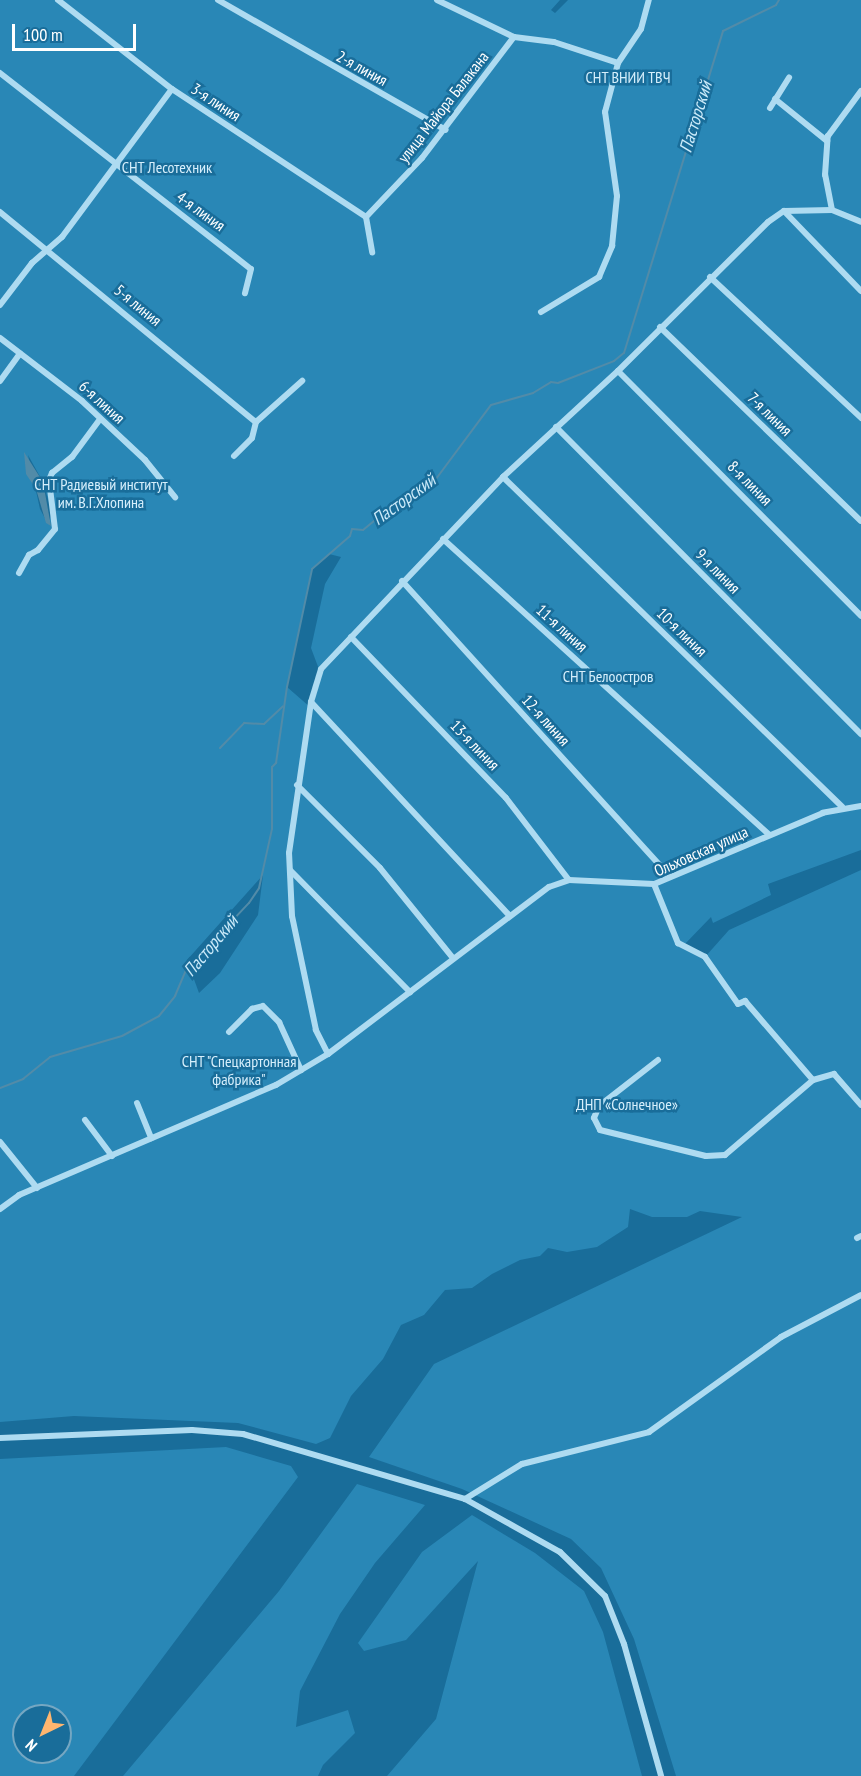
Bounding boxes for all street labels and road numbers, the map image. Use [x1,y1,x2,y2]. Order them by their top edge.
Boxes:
street label: 2-я линия [333,46,391,90]
street label: улица Майора Балакана [394,48,492,166]
street label: 3-я линия [188,79,244,125]
street label: 4-я линия [173,187,229,235]
street label: 5-я линия [111,280,165,330]
street label: 6-я линия [75,376,129,428]
street label: 7-я линия [744,388,796,440]
street label: 8-я линия [724,457,776,509]
street label: 9-я линия [692,545,744,597]
street label: 11-я линия [532,600,592,656]
street label: 10-я линия [653,603,711,661]
street label: 12-я линия [518,690,574,750]
street label: 13-я линия [446,716,504,774]
street label: Ольховская улица [651,822,751,880]

